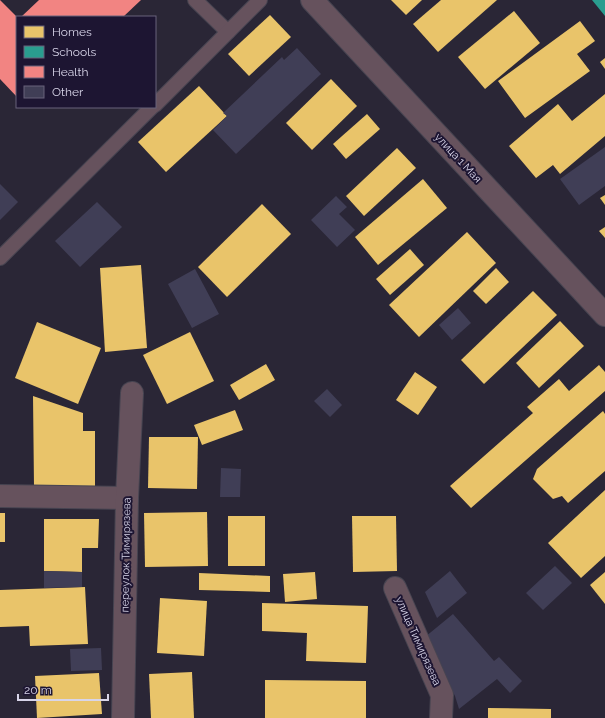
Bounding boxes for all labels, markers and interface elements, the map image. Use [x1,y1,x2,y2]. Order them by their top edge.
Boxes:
legend [16,16,156,108]
text: Homes [52,25,92,39]
text: Schools [52,45,96,59]
text: Health [52,65,89,79]
text: Other [52,85,84,99]
street label: улица 1 Мая [432,131,484,185]
street label: переулок Тимирязева [118,497,134,613]
street label: улица Тимирязева [393,595,443,687]
scale bar [18,676,108,702]
text: 20 m [24,683,52,697]

